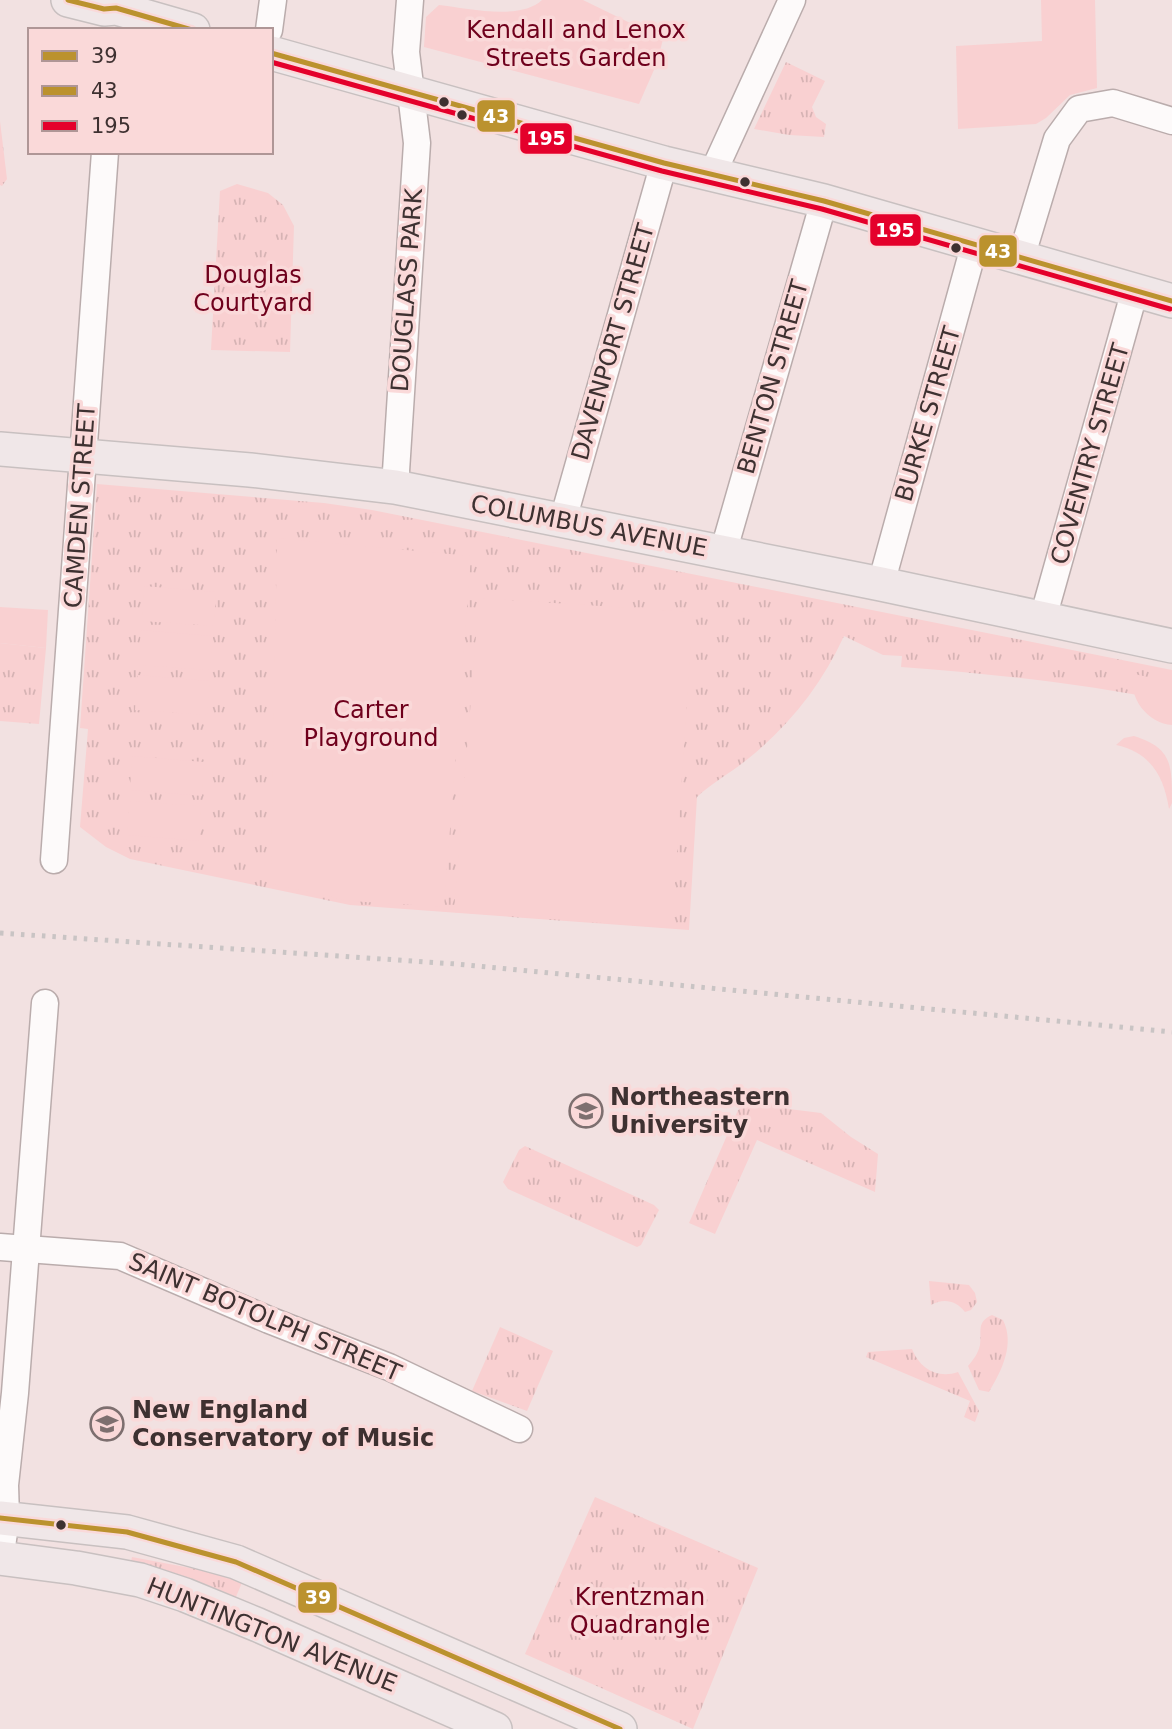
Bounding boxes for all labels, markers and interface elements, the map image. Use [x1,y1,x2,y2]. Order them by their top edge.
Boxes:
park label: Kendall and Lenox Streets Garden [466,16,686,72]
legend [28,28,273,154]
text: 39 [91,44,118,68]
text: 43 [91,79,118,103]
unlabelled marker [437,95,451,109]
line badge: 43 [476,99,516,133]
text: 43 [483,105,509,127]
unlabelled marker [455,108,469,122]
text: 195 [91,114,131,138]
line badge: 195 [519,122,573,155]
text: 195 [526,127,566,149]
unlabelled marker [738,175,752,189]
street label: DOUGLASS PARK [386,186,428,393]
line badge: 195 [869,213,922,247]
text: 195 [875,219,915,241]
street label: DAVENPORT STREET [566,220,660,463]
line badge: 43 [978,234,1018,268]
text: 43 [985,240,1011,262]
unlabelled marker [949,241,963,255]
park label: Douglas Courtyard [193,261,313,317]
street label: BENTON STREET [732,277,814,477]
street label: BURKE STREET [890,323,966,505]
street label: COVENTRY STREET [1045,340,1135,568]
street label: CAMDEN STREET [59,403,101,609]
street label: COLUMBUS AVENUE [468,489,710,563]
park label: Carter Playground [304,696,438,752]
place label: Northeastern University [610,1083,790,1139]
school or university icon: Northeastern University [567,1092,605,1130]
street label: SAINT BOTOLPH STREET [125,1247,406,1387]
place label: New England Conservatory of Music [132,1396,434,1452]
school or university icon: New England Conservatory of Music [88,1405,126,1443]
unlabelled marker [54,1518,68,1532]
street label: HUNTINGTON AVENUE [143,1572,401,1698]
line badge: 39 [297,1581,338,1614]
park label: Krentzman Quadrangle [570,1583,710,1639]
text: 39 [305,1586,331,1608]

